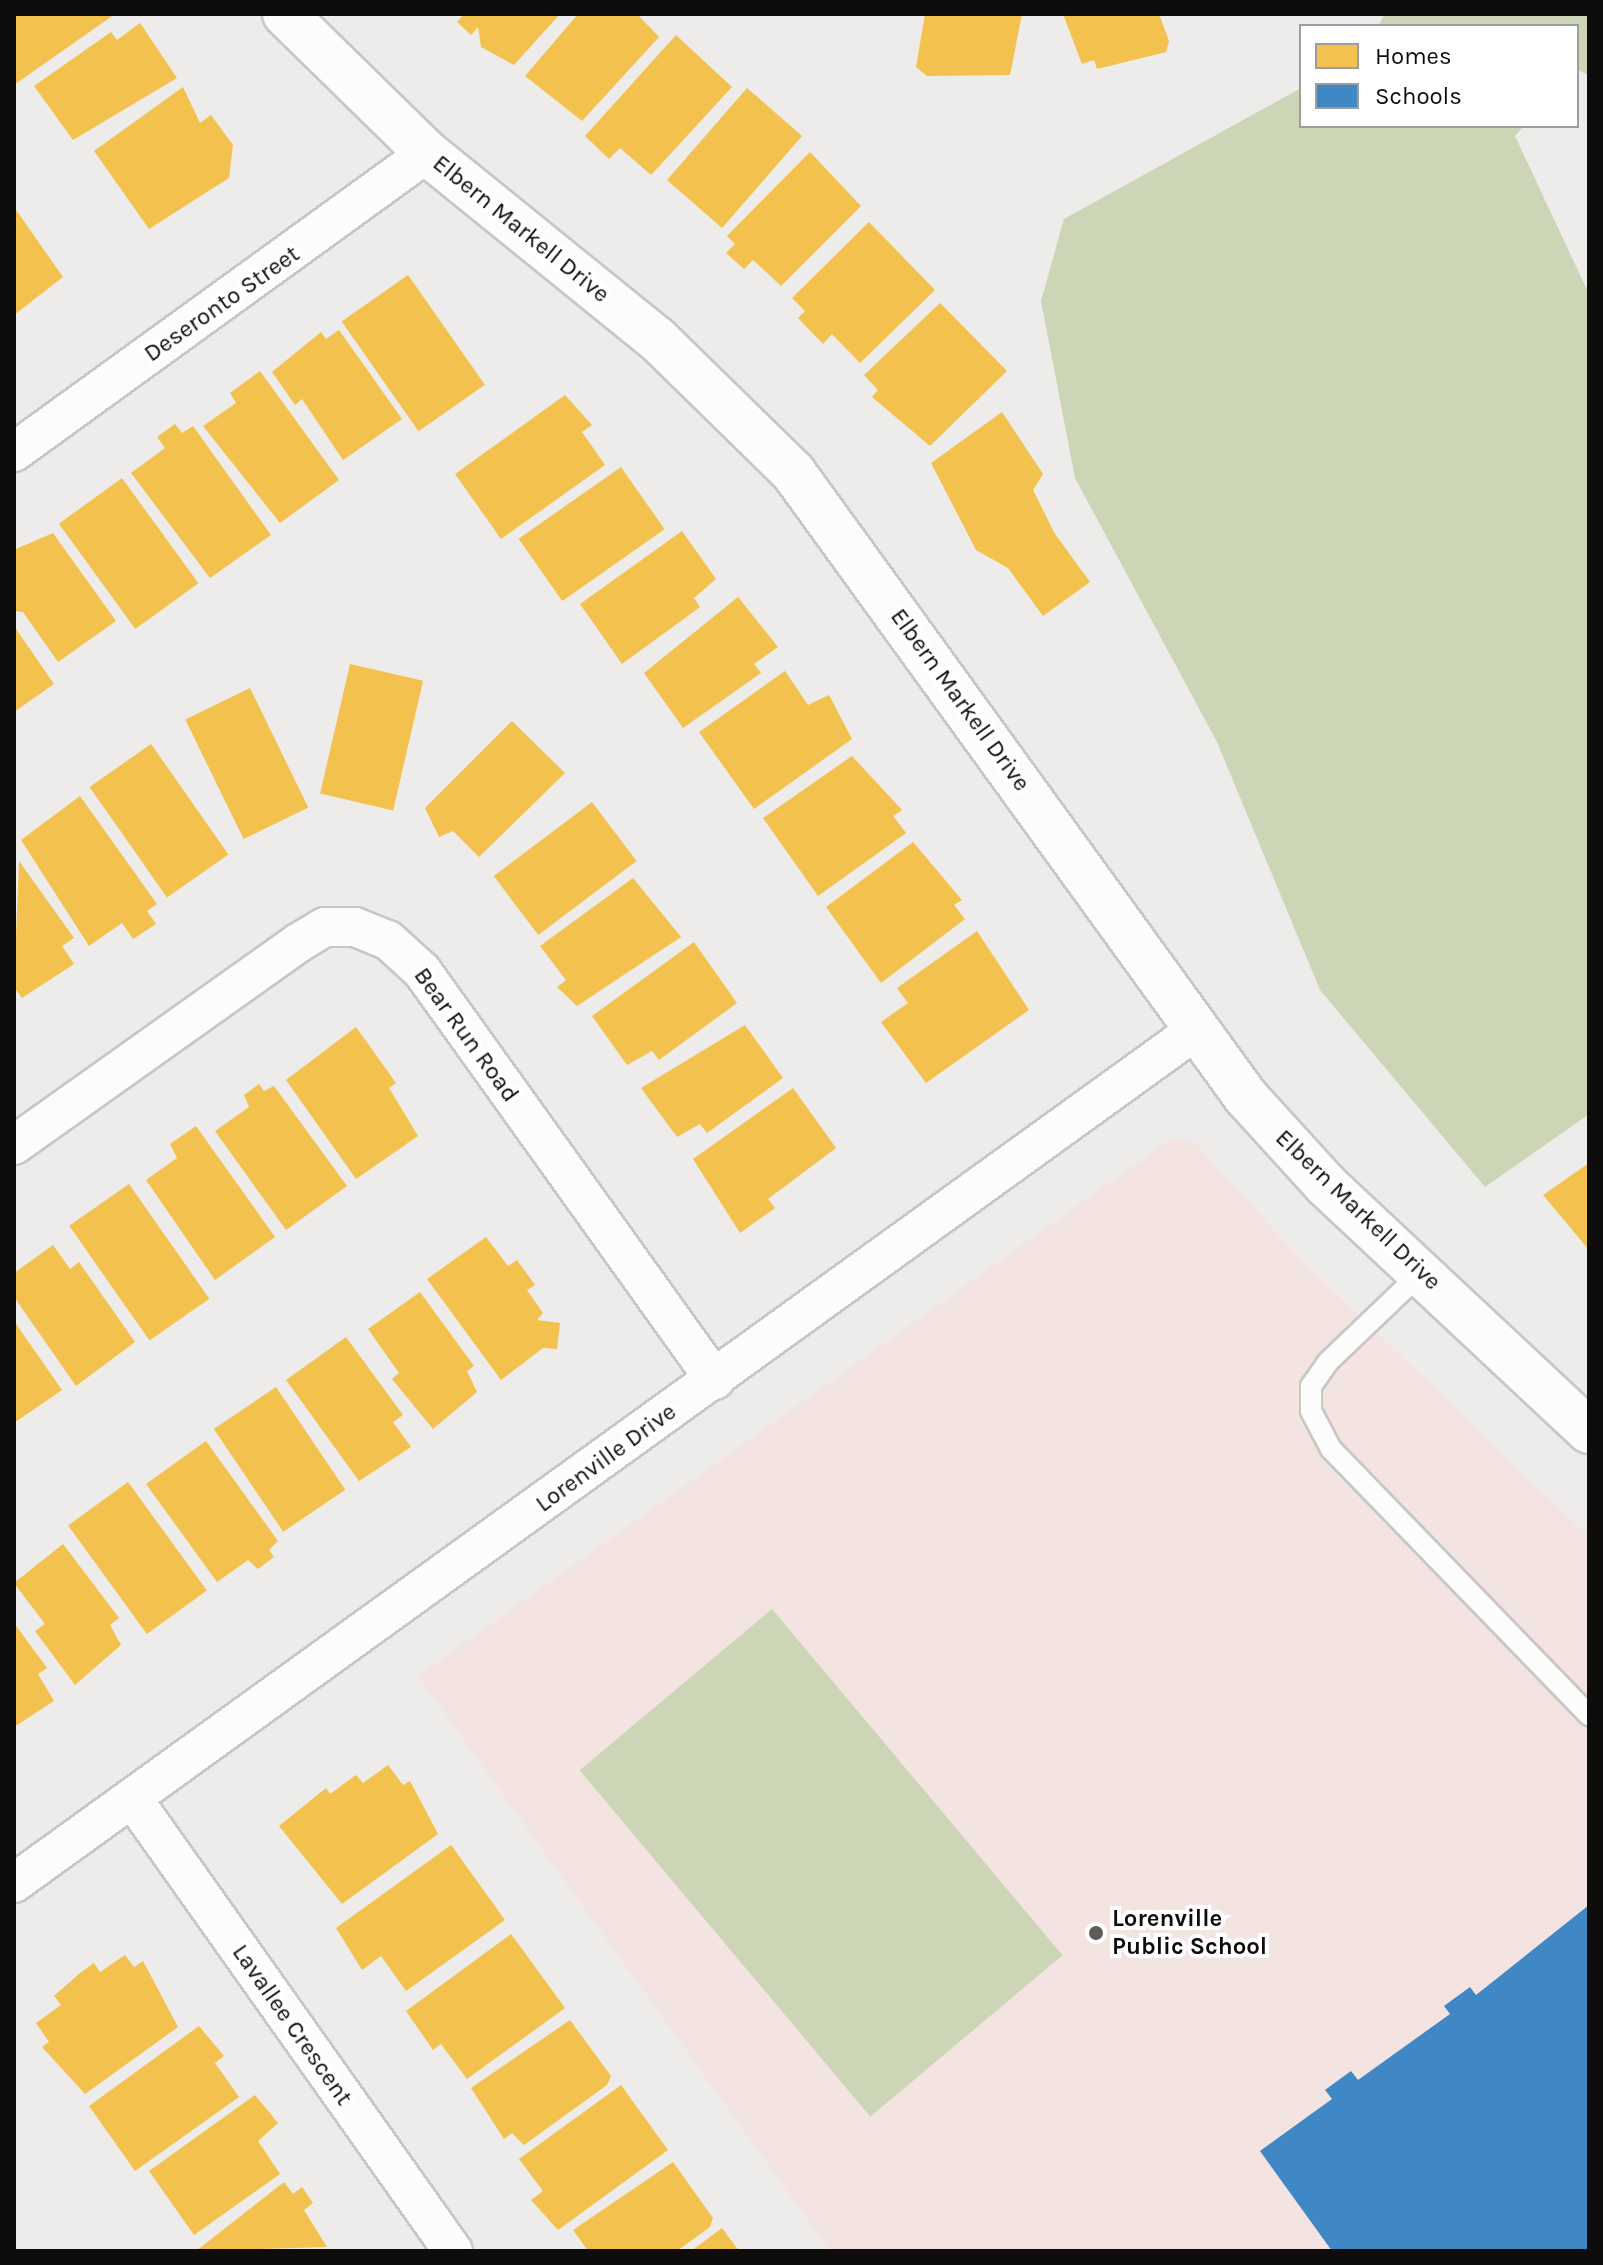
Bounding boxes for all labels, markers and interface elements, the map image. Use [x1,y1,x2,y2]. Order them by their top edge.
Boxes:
legend [1299,24,1579,128]
text: Homes [1375,42,1452,70]
text: Schools [1375,82,1462,110]
street label: Elbern Markell Drive [427,149,615,309]
street label: Deseronto Street [139,240,305,368]
street label: Elbern Markell Drive [884,603,1036,797]
street label: Bear Run Road [407,962,525,1108]
street label: Elbern Markell Drive [1269,1124,1447,1296]
street label: Lorenville Drive [530,1397,682,1519]
place label: Lorenville Public School [1112,1905,1267,1961]
marker: Lorenville Public School [1087,1924,1105,1942]
street label: Lavallee Crescent [226,1939,358,2111]

